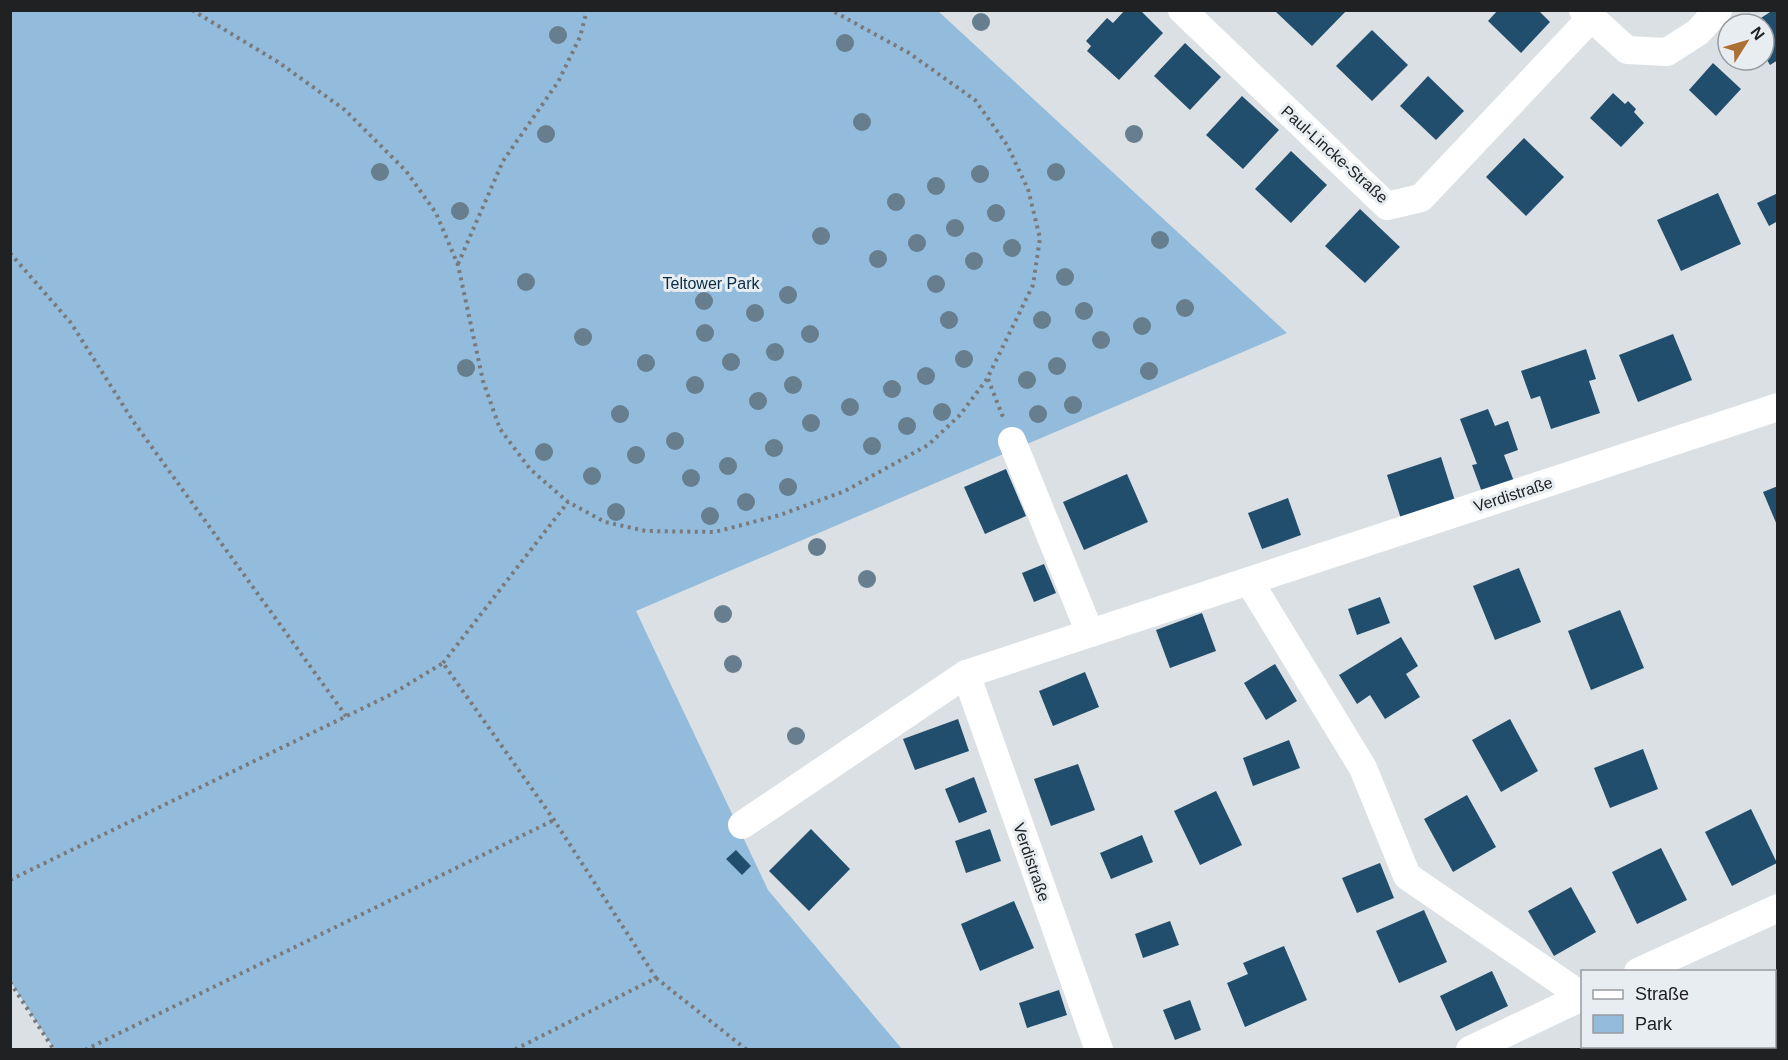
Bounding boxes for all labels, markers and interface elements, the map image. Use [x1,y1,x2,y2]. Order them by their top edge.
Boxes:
north arrow [1716,12,1776,72]
text: N [1747,24,1768,43]
street label: Paul-Lincke-Straße [1278,102,1391,207]
park label: Teltower Park [663,275,760,292]
street label: Verdistraße [1472,474,1555,515]
street label: Verdistraße [1010,821,1053,904]
legend [1581,970,1776,1048]
text: Straße [1635,984,1689,1004]
text: Park [1635,1014,1673,1034]

